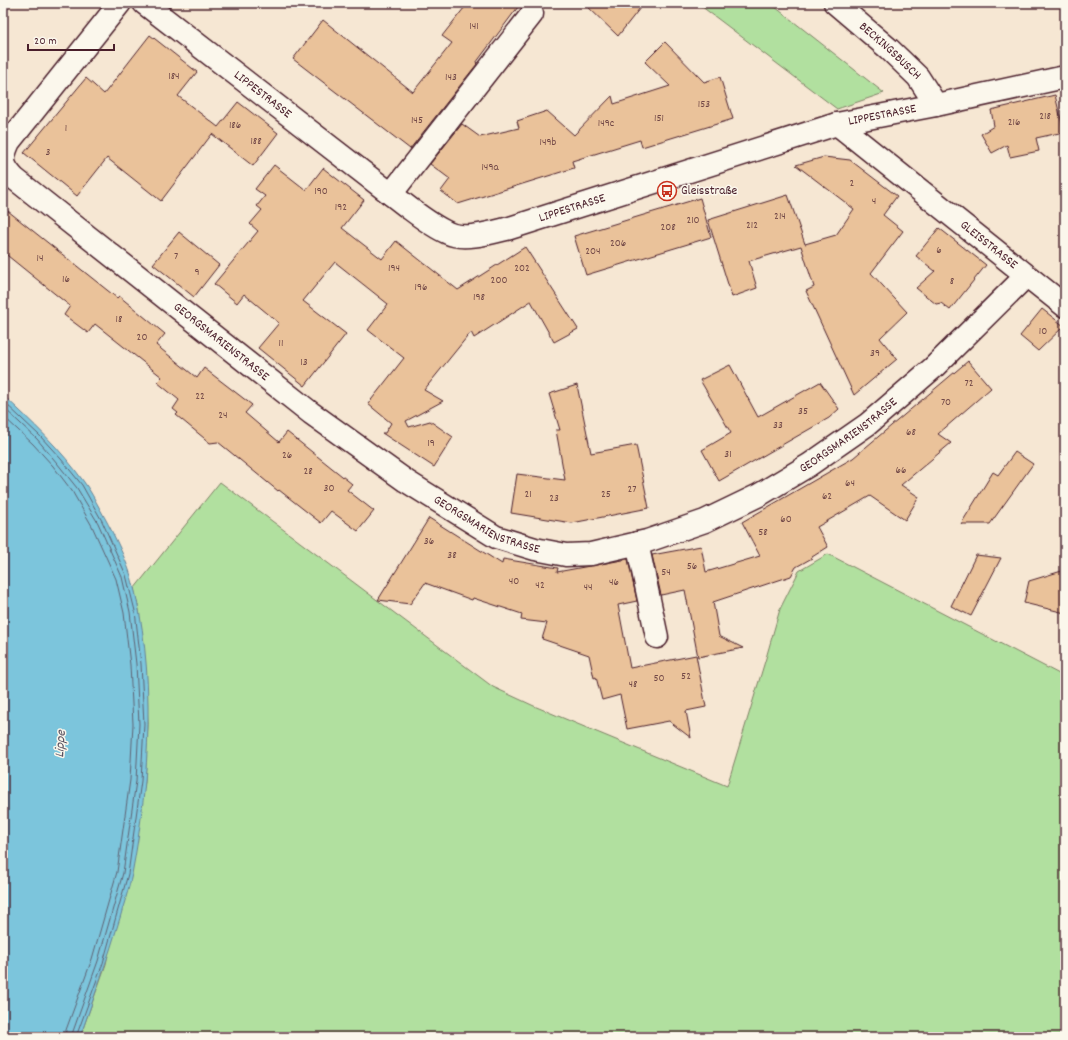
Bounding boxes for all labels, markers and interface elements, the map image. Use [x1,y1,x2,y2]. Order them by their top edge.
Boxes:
street label: BECKINGSBUSCH [854,18,925,85]
house number: 141 [469,19,479,35]
scale bar [28,26,114,52]
text: 20 m [34,33,57,50]
street label: LIPPESTRASSE [230,66,296,123]
house number: 184 [168,69,180,85]
house number: 143 [445,70,457,86]
house number: 153 [698,97,710,113]
street label: LIPPESTRASSE [847,99,918,131]
house number: 218 [1039,109,1051,125]
house number: 151 [654,111,664,127]
house number: 145 [411,113,423,129]
house number: 216 [1008,115,1020,131]
house number: 149c [598,116,614,132]
house number: 186 [229,118,241,134]
house number: 1 [65,121,67,137]
house number: 188 [250,134,262,150]
house number: 149b [540,135,557,151]
house number: 3 [46,145,51,161]
house number: 149a [481,160,499,176]
house number: 2 [850,176,855,192]
bus stop icon: Gleisstraße [656,180,678,202]
place label: Gleisstraße [681,182,738,201]
house number: 190 [314,184,328,200]
street label: LIPPESTRASSE [537,189,608,228]
house number: 4 [872,194,876,210]
house number: 192 [335,200,347,216]
house number: 214 [774,209,786,225]
house number: 210 [686,213,700,229]
street label: GLEISSTRASSE [956,216,1022,274]
house number: 212 [746,218,758,234]
house number: 208 [660,220,676,236]
house number: 206 [610,236,626,252]
house number: 6 [936,243,942,259]
house number: 204 [585,244,601,260]
house number: 7 [174,249,178,265]
house number: 14 [37,251,43,267]
house number: 194 [388,261,400,277]
house number: 202 [514,261,530,277]
house number: 9 [194,265,200,281]
house number: 16 [62,272,70,288]
house number: 200 [491,273,507,289]
house number: 8 [950,274,954,290]
house number: 196 [415,280,427,296]
house number: 198 [473,290,485,306]
street label: GEORGSMARIENSTRASSE [169,298,273,386]
house number: 18 [116,312,122,328]
house number: 10 [1039,324,1047,340]
house number: 20 [137,330,147,346]
house number: 11 [279,336,283,352]
house number: 39 [870,346,880,362]
house number: 13 [300,355,308,371]
house number: 72 [964,376,974,392]
house number: 22 [195,389,205,405]
street label: GEORGSMARIENSTRASSE [796,393,902,478]
house number: 70 [941,395,951,411]
house number: 35 [798,404,808,420]
house number: 24 [218,408,228,424]
house number: 33 [773,418,783,434]
house number: 68 [906,425,916,441]
house number: 19 [427,436,435,452]
house number: 31 [724,447,732,463]
house number: 26 [282,448,292,464]
house number: 66 [896,463,906,479]
house number: 28 [303,464,313,480]
house number: 64 [845,476,855,492]
house number: 30 [324,481,334,497]
house number: 27 [627,482,637,498]
house number: 21 [524,487,532,503]
house number: 25 [601,487,611,503]
house number: 62 [822,489,832,505]
street label: GEORGSMARIENSTRASSE [430,491,542,559]
house number: 23 [549,491,559,507]
house number: 60 [780,512,792,528]
house number: 58 [758,525,768,541]
house number: 36 [424,534,434,550]
house number: 38 [447,548,457,564]
house number: 56 [687,559,697,575]
house number: 54 [661,565,671,581]
house number: 40 [509,574,519,590]
house number: 46 [609,575,619,591]
house number: 42 [535,578,545,594]
house number: 44 [583,580,593,596]
house number: 52 [681,669,691,685]
house number: 50 [653,671,665,687]
house number: 48 [629,677,637,693]
water label: Lippe [50,729,72,758]

